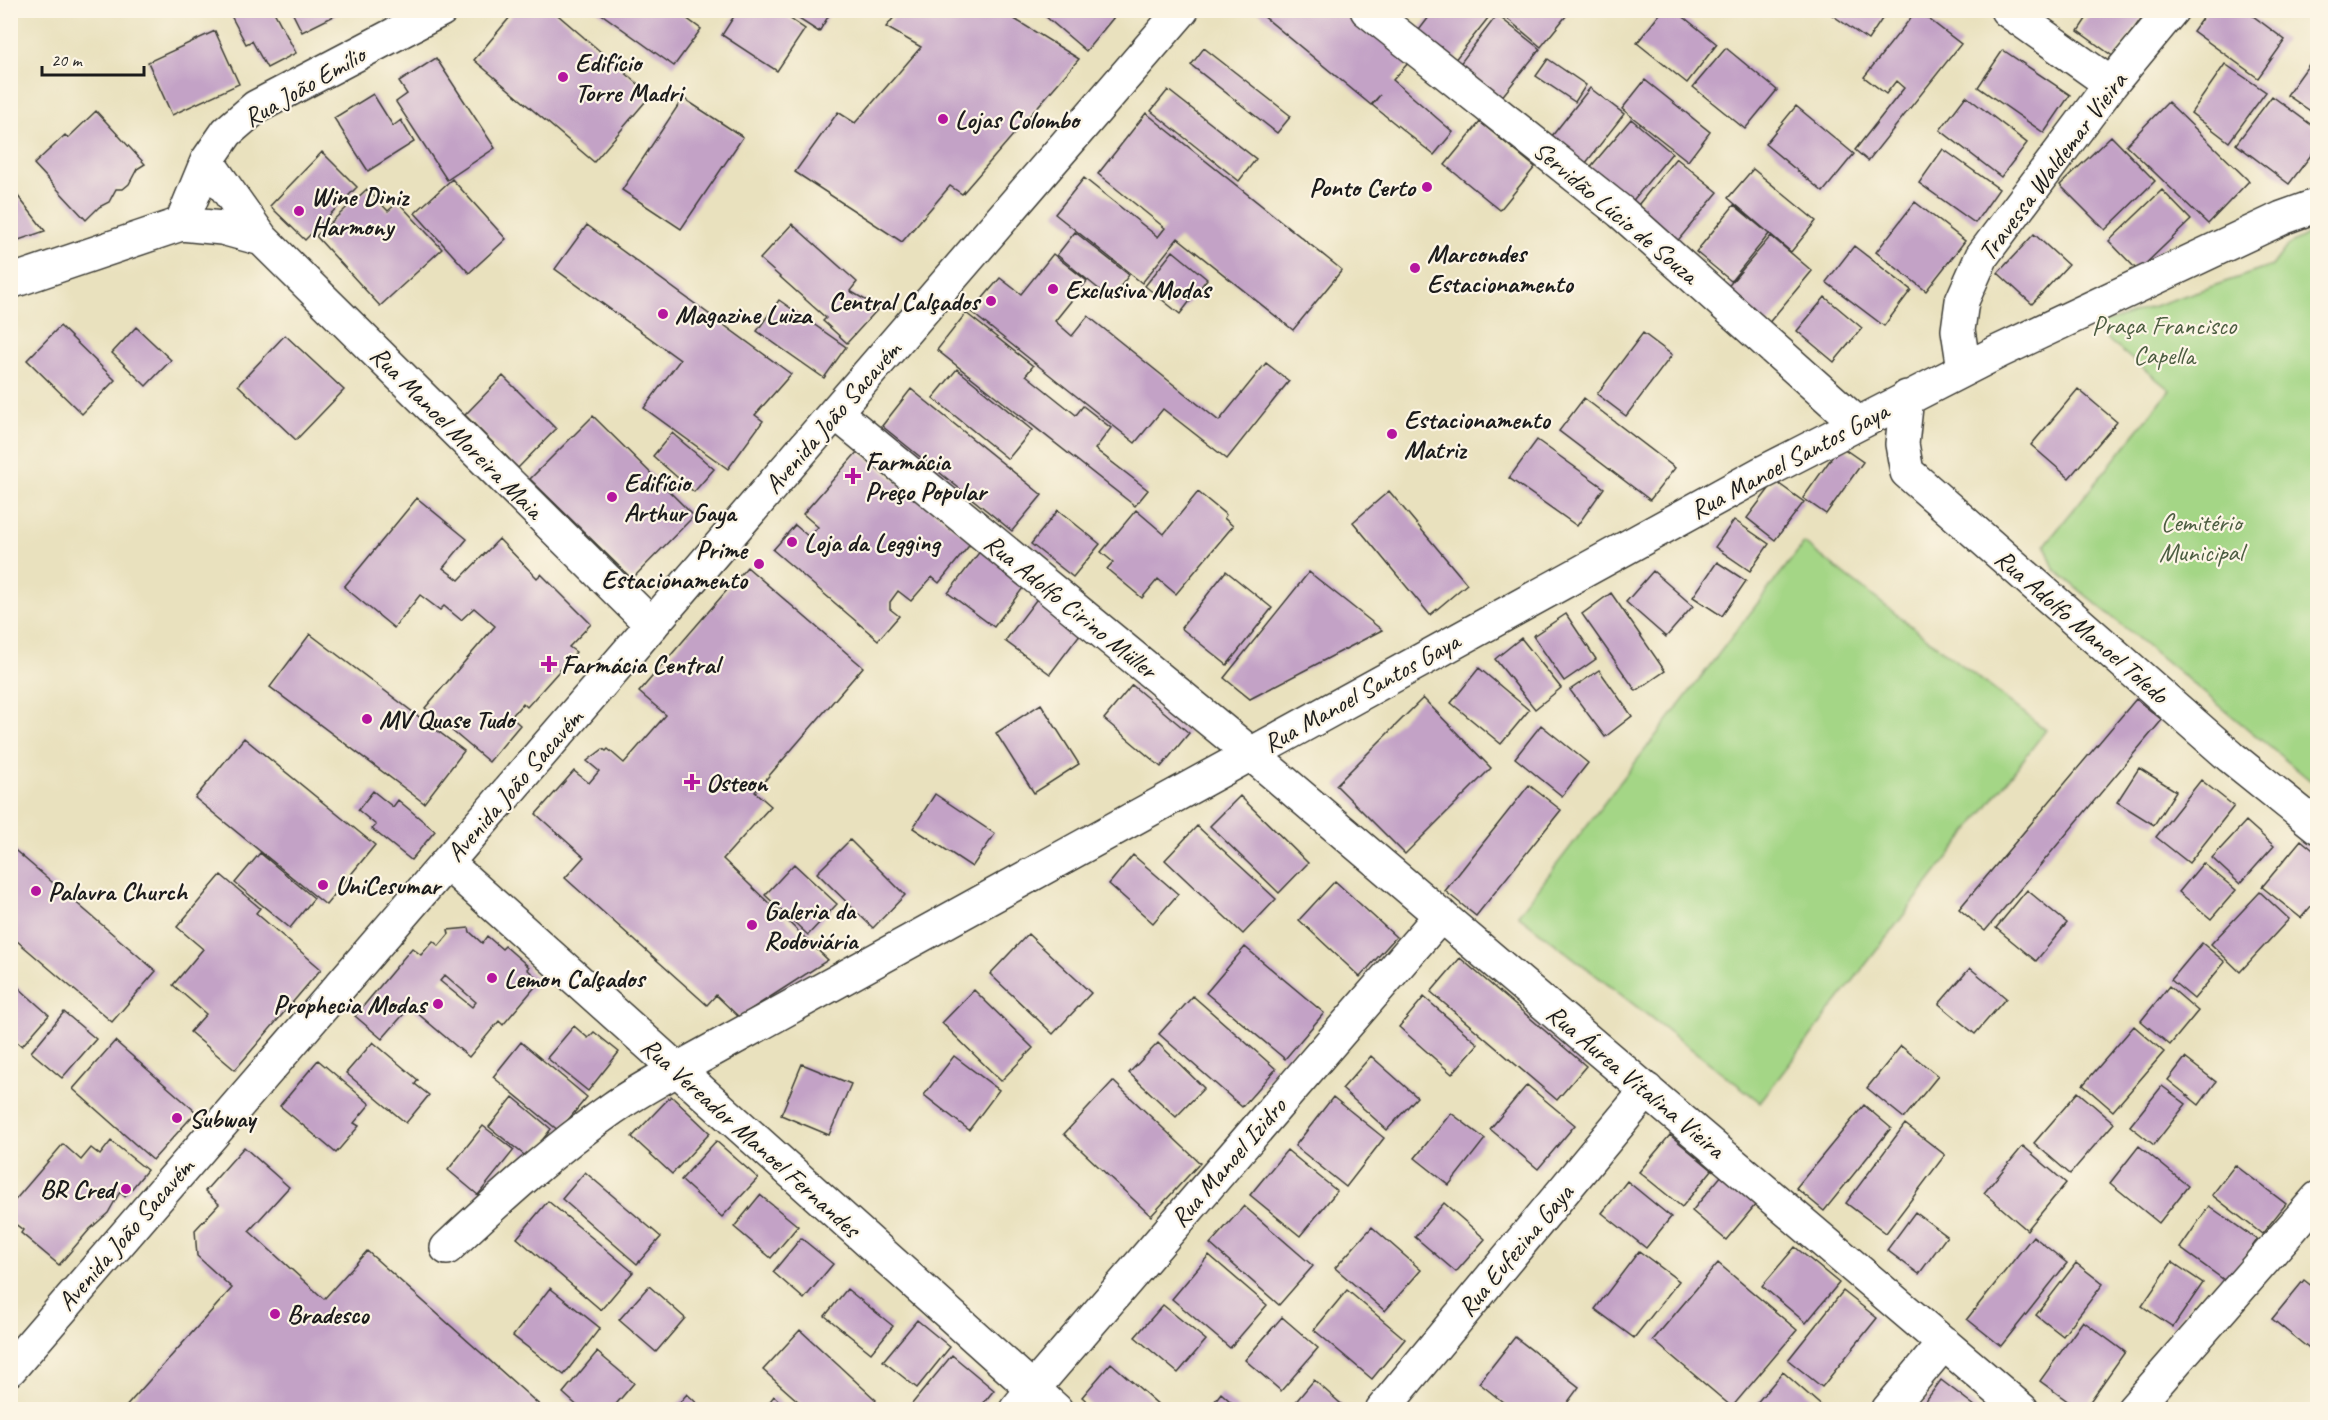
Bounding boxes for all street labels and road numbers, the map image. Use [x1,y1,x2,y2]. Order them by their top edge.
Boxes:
street label: Rua João Emílio [237,37,373,134]
street label: Travessa Waldemar Vieira [1971,64,2135,267]
street label: Servidão Lúcio de Souza [1526,134,1707,293]
street label: Avenida João Sacavém [757,332,909,501]
street label: Rua Manoel Moreira Maia [363,339,552,527]
street label: Rua Manoel Santos Gaya [1685,393,1896,527]
street label: Rua Adolfo Cirino Müller [978,527,1166,688]
street label: Rua Adolfo Manoel Toledo [1988,542,2177,712]
street label: Rua Manoel Santos Gaya [1257,624,1467,760]
street label: Avenida João Sacavém [439,700,591,869]
street label: Rua Áurea Vitalina Vieira [1540,997,1733,1167]
street label: Rua Vereador Manoel Fernandes [634,1030,869,1246]
street label: Rua Manoel Izidro [1163,1089,1295,1234]
street label: Avenida João Sacavém [50,1149,202,1318]
street label: Rua Eufezina Gaya [1450,1176,1582,1324]

